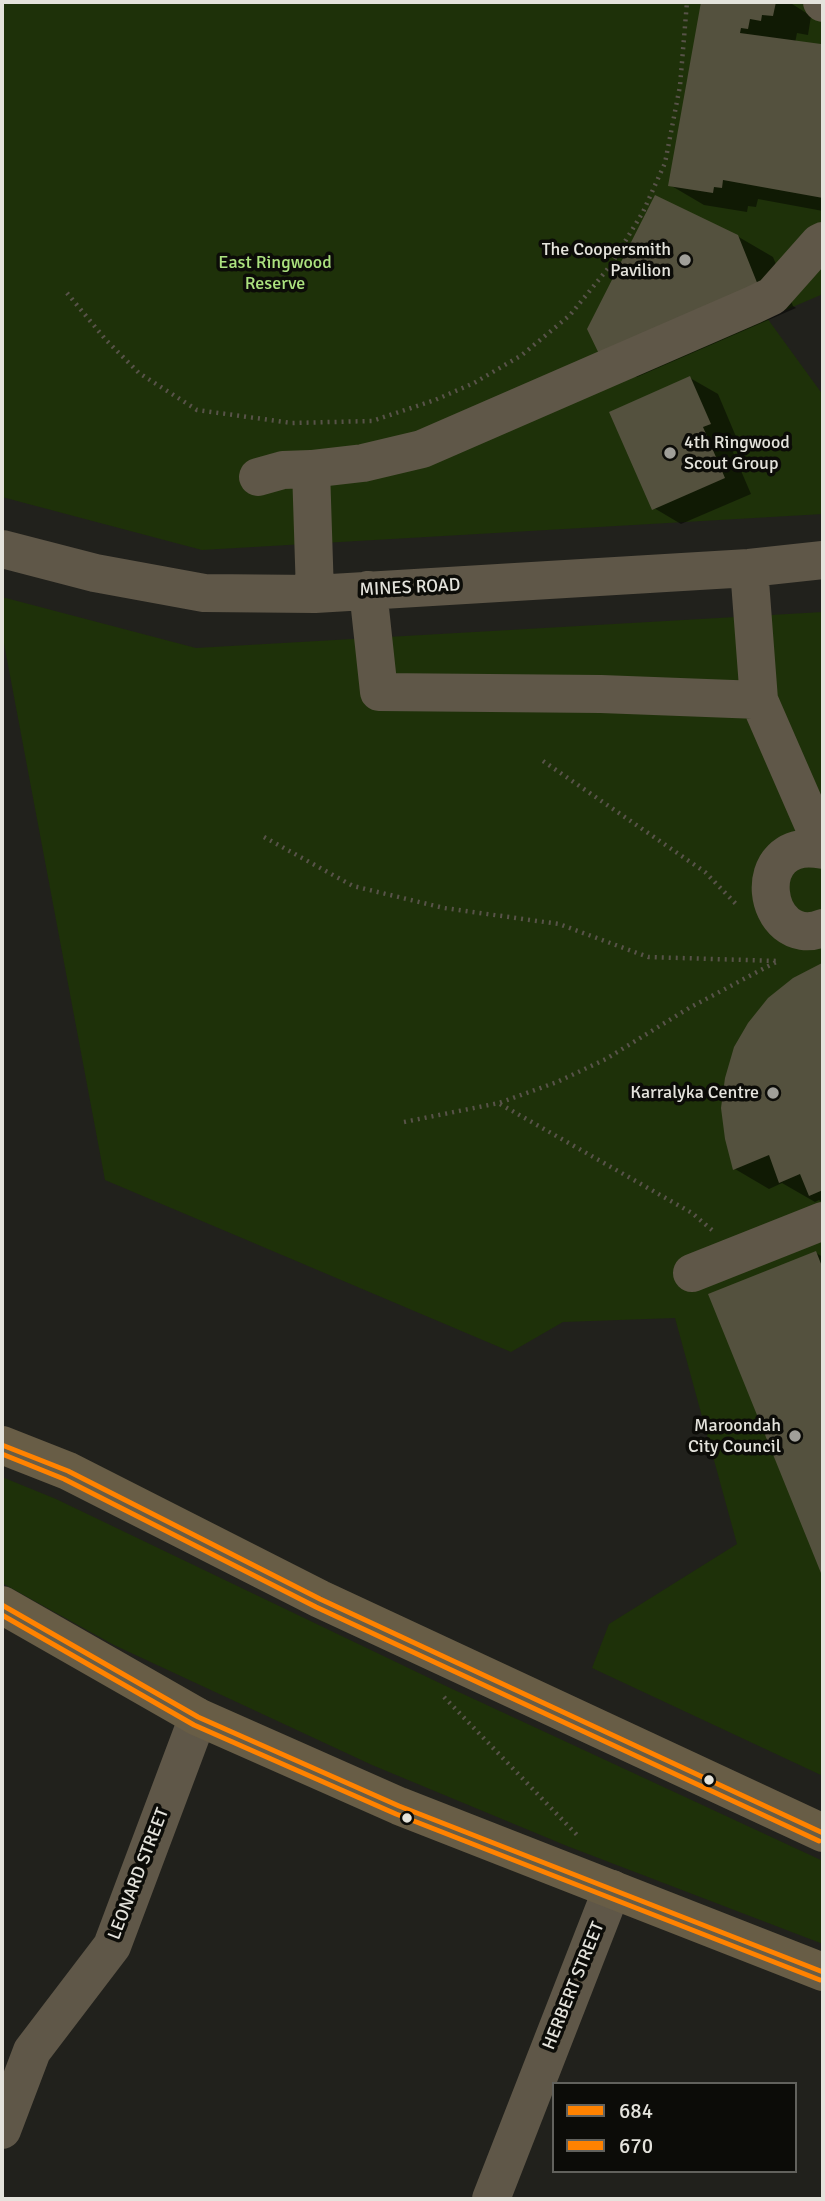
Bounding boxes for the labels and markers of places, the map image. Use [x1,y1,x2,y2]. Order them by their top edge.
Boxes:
place label: The Coopersmith Pavilion [542,239,671,282]
marker: The Coopersmith Pavilion [677,252,693,268]
place label: 4th Ringwood Scout Group [684,432,790,474]
marker: 4th Ringwood Scout Group [662,445,678,461]
place label: Karralyka Centre [630,1082,759,1104]
marker: Karralyka Centre [765,1085,781,1101]
place label: Maroondah City Council [688,1415,781,1458]
marker: Maroondah City Council [787,1428,803,1444]
unlabelled marker [702,1773,716,1787]
unlabelled marker [400,1811,414,1825]

